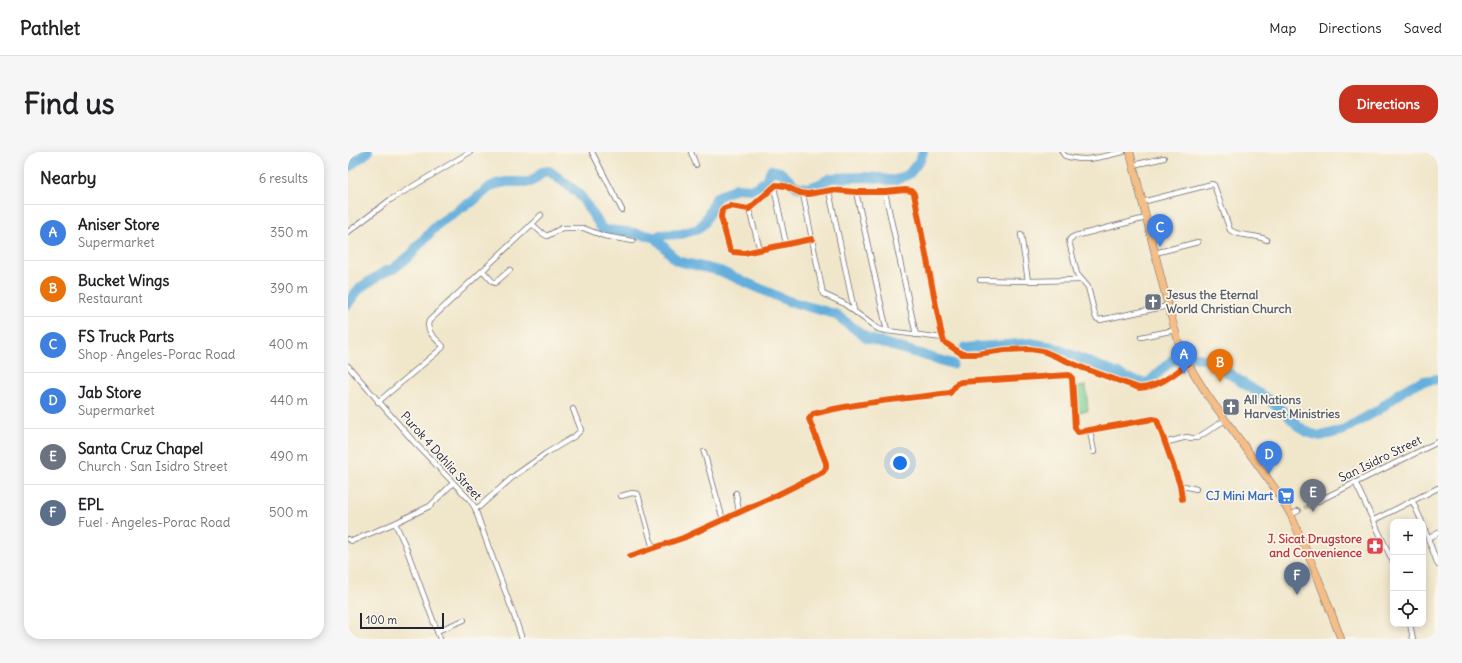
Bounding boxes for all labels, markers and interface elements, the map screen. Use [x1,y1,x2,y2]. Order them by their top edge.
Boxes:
text: Pathlet [20,16,80,40]
text: Map [1269,19,1296,37]
text: Directions [1318,19,1382,37]
text: Saved [1404,19,1442,37]
button: Directions [1339,85,1438,123]
text: Find us [24,86,115,122]
text: Nearby [40,167,96,189]
text: 6 results [259,170,308,187]
pin: C [1147,214,1173,247]
text: Aniser Store [78,215,160,234]
text: A [49,224,57,241]
text: 350 m [270,224,308,241]
text: Supermarket [78,234,155,251]
text: Bucket Wings [78,271,169,290]
text: B [49,280,57,297]
text: 390 m [270,280,308,297]
place label: Jesus the Eternal World Christian Church [1166,287,1292,316]
text: Restaurant [78,290,143,307]
church icon: Jesus the Eternal World Christian Church [1143,292,1163,312]
text: FS Truck Parts [78,327,174,346]
text: C [49,336,57,353]
text: 400 m [269,336,308,353]
pin: A [1171,341,1197,374]
text: Shop · Angeles-Porac Road [78,346,236,363]
pin: B [1207,349,1233,382]
text: Jab Store [78,383,141,402]
text: D [48,392,58,409]
text: 440 m [270,392,308,409]
place label: All Nations Harvest Ministries [1244,392,1341,421]
church icon: All Nations Harvest Ministries [1221,397,1241,417]
text: Supermarket [78,402,155,419]
street label: Purok 4 Dahlia Street [398,408,485,503]
street label: San Isidro Street [1336,432,1424,485]
text: Santa Cruz Chapel [78,439,203,458]
pin: D [1256,441,1282,474]
text: E [49,448,57,465]
text: 490 m [270,448,308,465]
your location [890,453,910,473]
text: Church · San Isidro Street [78,458,228,475]
pin: E [1300,479,1326,512]
supermarket icon: CJ Mini Mart [1276,486,1296,506]
place label: CJ Mini Mart [1206,488,1274,503]
text: EPL [78,495,104,514]
text: F [49,504,57,521]
text: 500 m [269,504,308,521]
text: Fuel · Angeles-Porac Road [78,514,230,531]
map controls [1390,519,1426,627]
button: + [1390,519,1426,555]
place label: J. Sicat Drugstore and Convenience [1267,531,1363,560]
pharmacy icon: J. Sicat Drugstore and Convenience [1365,536,1385,556]
button: − [1390,555,1426,591]
pin: F [1284,562,1310,595]
button: locate [1390,591,1426,627]
scale bar [360,611,444,630]
text: 100 m [366,613,397,627]

